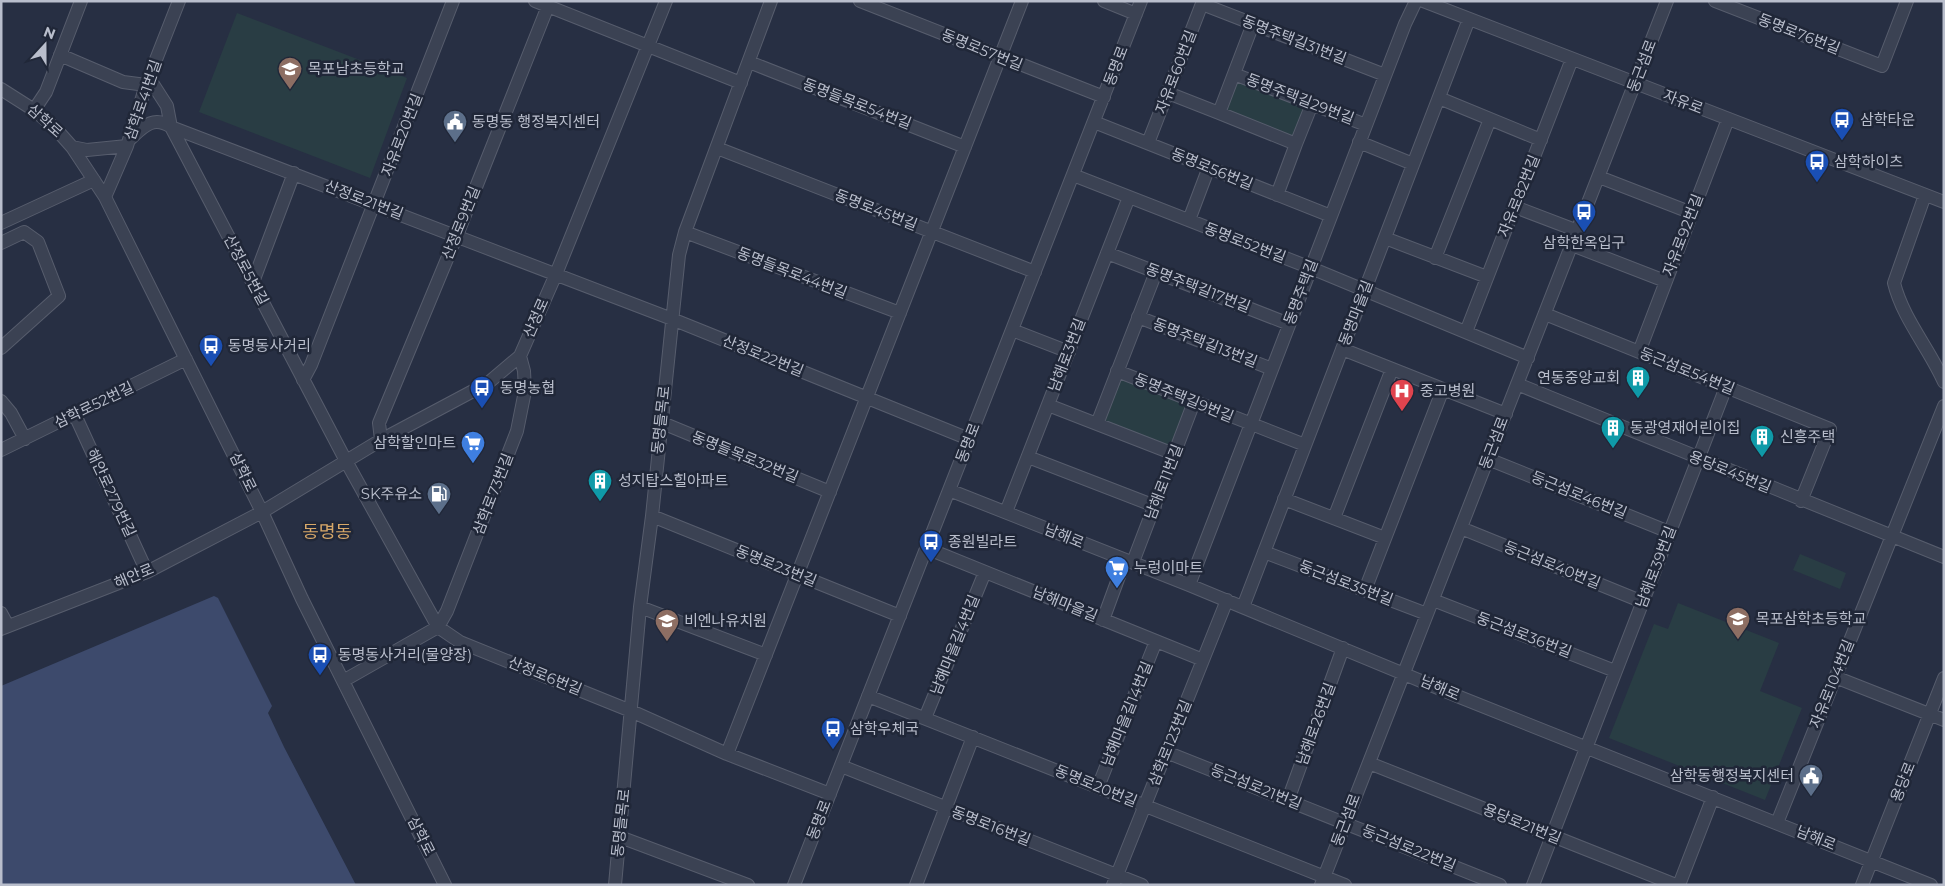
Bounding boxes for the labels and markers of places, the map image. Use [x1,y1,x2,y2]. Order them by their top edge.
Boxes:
school or university icon: 목포남초등학교 [277,56,303,90]
place label: 목포남초등학교 [308,59,405,78]
bus stop icon: 삼학타운 [1829,107,1855,141]
public building icon: 동명동 행정복지센터 [442,109,468,143]
place label: 삼학타운 [1860,110,1915,129]
place label: 동명동 행정복지센터 [472,112,600,131]
bus stop icon: 삼학하이츠 [1804,149,1830,183]
place label: 삼학하이츠 [1834,152,1903,171]
bus stop icon: 삼학한옥입구 [1571,199,1597,233]
place label: 삼학한옥입구 [1543,233,1625,252]
bus stop icon: 동명동사거리 [198,333,224,367]
place label: 동명동사거리 [228,336,311,355]
building icon: 연동중앙교회 [1625,365,1651,399]
place label: 연동중앙교회 [1537,368,1620,387]
bus stop icon: 동명농협 [469,375,495,409]
place label: 동명농협 [500,378,555,397]
hospital icon: 중고병원 [1389,378,1415,412]
place label: 중고병원 [1420,381,1475,400]
building icon: 동광영재어린이집 [1600,415,1626,449]
place label: 동광영재어린이집 [1630,418,1740,437]
building icon: 신흥주택 [1749,424,1775,458]
place label: 신흥주택 [1780,427,1835,446]
supermarket icon: 삼학할인마트 [460,430,486,464]
place label: 삼학할인마트 [373,433,456,452]
building icon: 성지탑스힐아파트 [587,468,613,502]
place label: 성지탑스힐아파트 [618,471,729,490]
fuel station icon: SK주유소 [426,481,452,515]
place label: SK주유소 [361,484,422,503]
bus stop icon: 종원빌라트 [918,529,944,563]
place label: 종원빌라트 [948,532,1017,551]
supermarket icon: 누렁이마트 [1104,555,1130,589]
place label: 누렁이마트 [1134,558,1203,577]
school or university icon: 목포삼학초등학교 [1725,606,1751,640]
school or university icon: 비엔나유치원 [654,608,680,642]
place label: 목포삼학초등학교 [1756,609,1866,628]
place label: 비엔나유치원 [684,611,767,630]
bus stop icon: 동명동사거리(물양장) [307,642,333,676]
place label: 동명동사거리(물양장) [338,645,472,664]
bus stop icon: 삼학우체국 [820,716,846,750]
place label: 삼학우체국 [850,719,919,738]
public building icon: 삼학동행정복지센터 [1798,763,1824,797]
place label: 삼학동행정복지센터 [1670,766,1794,785]

